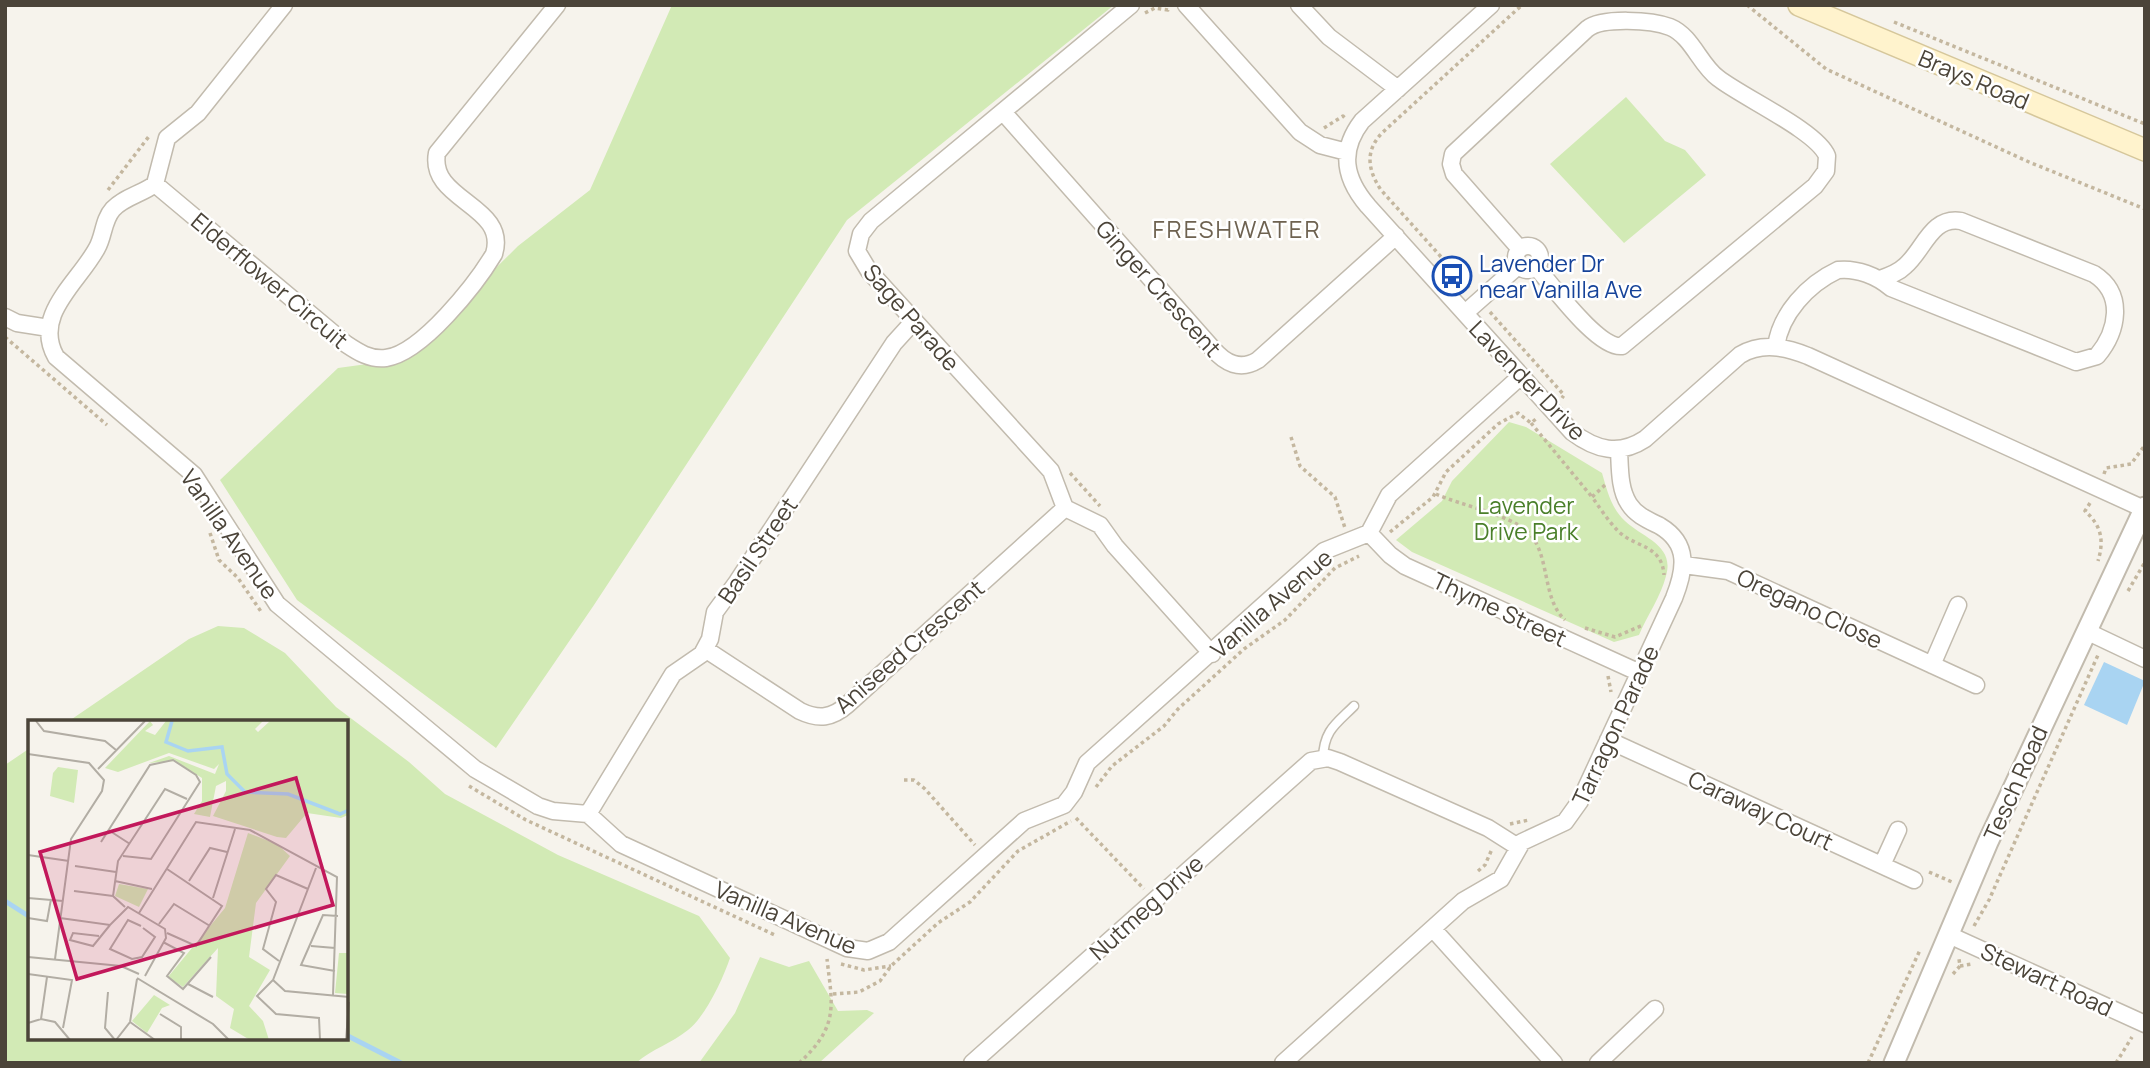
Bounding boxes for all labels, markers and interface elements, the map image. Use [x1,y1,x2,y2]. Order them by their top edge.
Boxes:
street label: Brays Road [1914,41,2034,117]
street label: Elderflower Circuit [185,205,355,355]
district label: FRESHWATER [1152,212,1322,245]
street label: Ginger Crescent [1089,213,1229,363]
place label: Lavender Dr near Vanilla Ave [1479,247,1643,305]
bus stop icon: Lavender Dr near Vanilla Ave [1431,255,1473,297]
street label: Sage Parade [856,257,968,377]
street label: Lavender Drive [1462,313,1594,447]
street label: Vanilla Avenue [173,463,287,605]
park label: Lavender Drive Park [1474,489,1579,547]
street label: Basil Street [710,491,804,609]
street label: Vanilla Avenue [1203,541,1339,665]
street label: Oregano Close [1732,560,1888,656]
street label: Thyme Street [1428,564,1572,654]
street label: Aniseed Crescent [827,572,991,720]
street label: Tarragon Parade [1564,640,1666,810]
inset map [28,720,348,1040]
street label: Tesch Road [1975,720,2055,846]
street label: Caraway Court [1683,762,1839,858]
street label: Nutmeg Drive [1082,847,1210,967]
street label: Vanilla Avenue [710,873,862,961]
street label: Stewart Road [1976,934,2118,1024]

